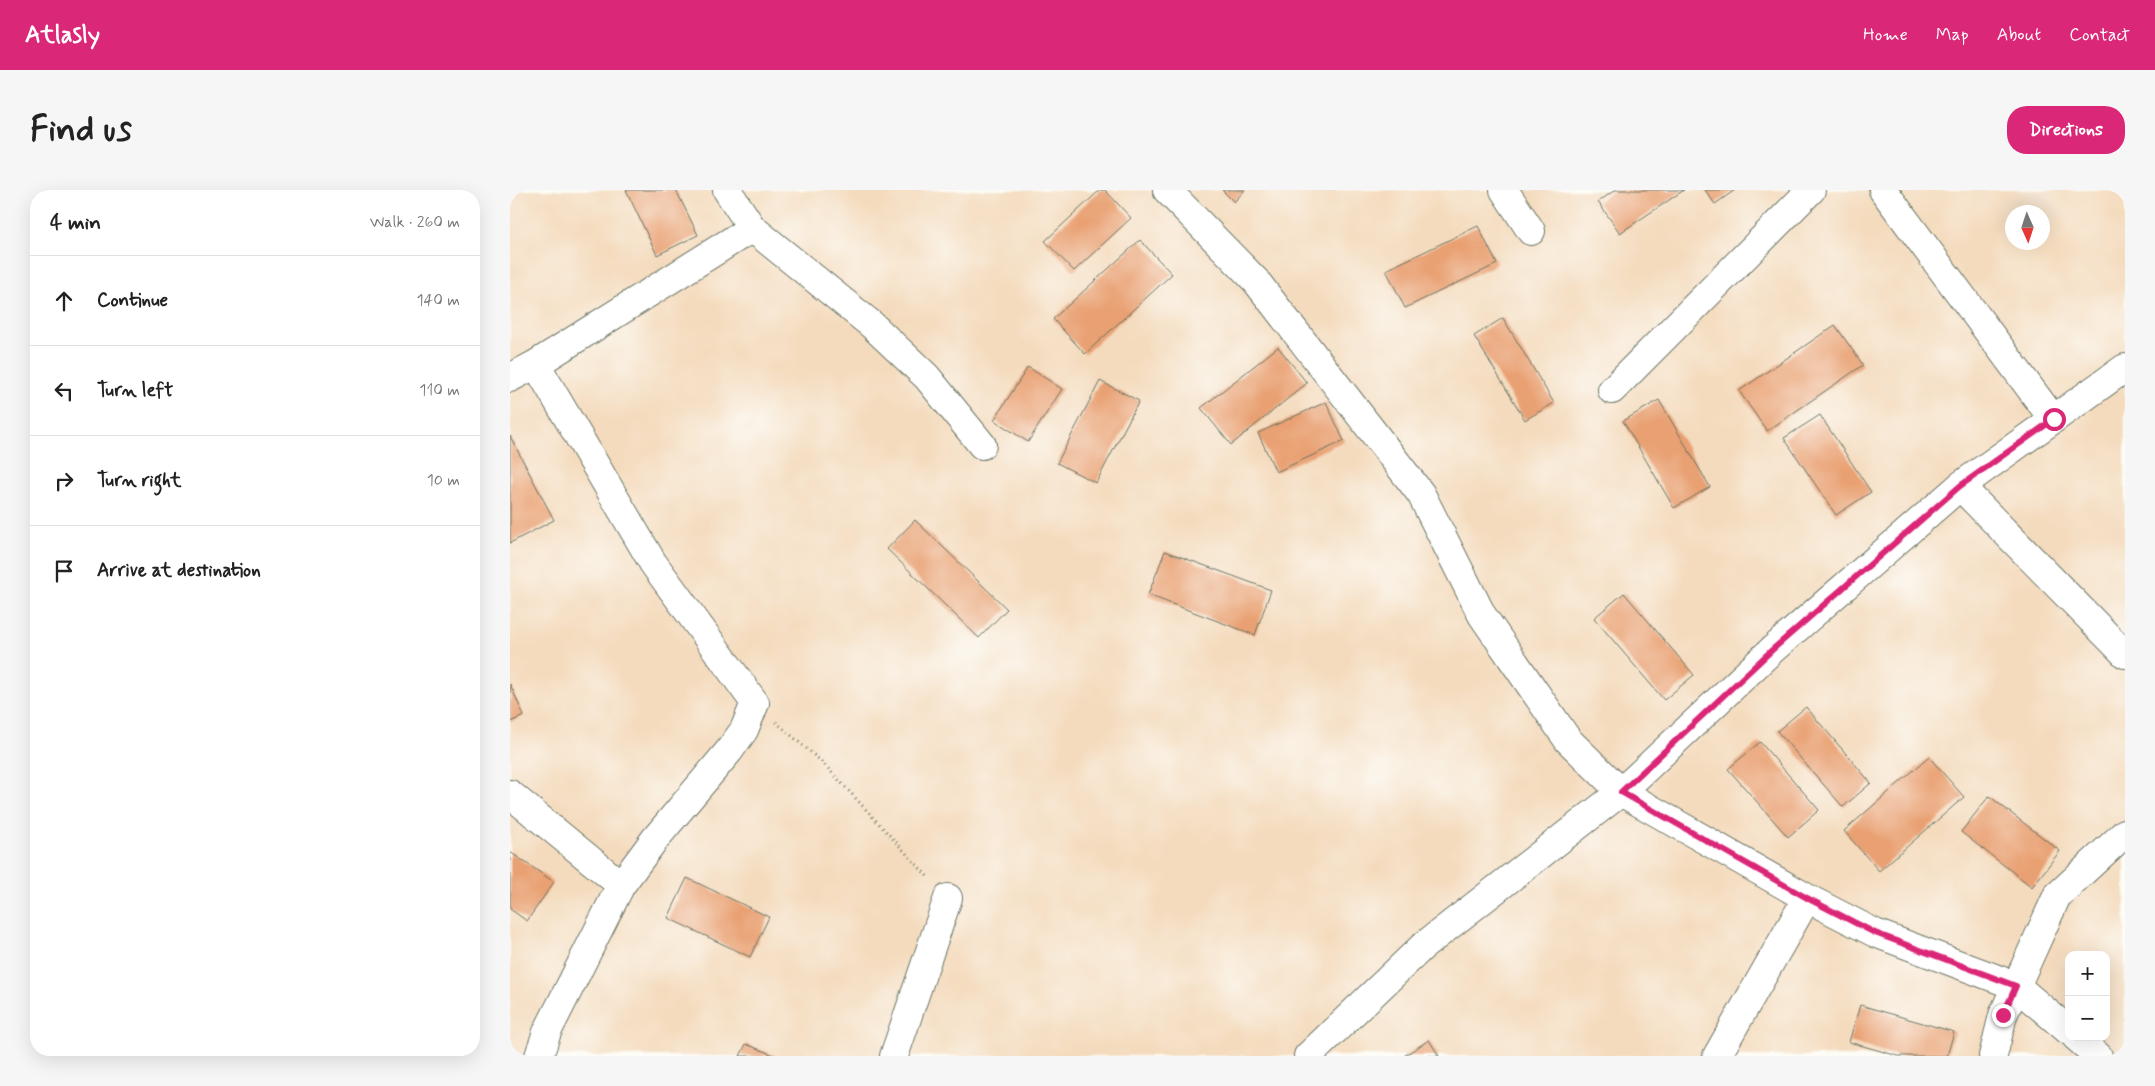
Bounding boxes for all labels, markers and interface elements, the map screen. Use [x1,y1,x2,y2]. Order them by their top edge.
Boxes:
text: Atlasly [25,20,100,51]
text: Home [1863,23,1908,47]
text: Map [1936,23,1969,47]
text: About [1997,23,2041,47]
text: Contact [2069,23,2130,47]
button: Directions [2007,106,2125,154]
text: Find us [30,107,132,153]
north arrow [2005,205,2050,250]
text: 4 min [50,209,101,237]
text: Walk · 260 m [370,212,460,233]
icon: ahead [50,287,78,315]
text: Continue [97,288,168,313]
text: 140 m [416,290,460,311]
icon: left [50,377,78,405]
text: Turn left [97,378,173,403]
text: 110 m [419,380,460,401]
route start [2043,408,2066,431]
icon: right [50,467,78,495]
text: Turn right [97,468,181,493]
text: 10 m [427,470,460,491]
icon: arrive [50,557,78,585]
text: Arrive at destination [97,558,261,583]
map controls [2065,951,2110,1041]
button: + [2065,951,2110,996]
button: − [2065,996,2110,1041]
route end [1992,1004,2015,1027]

